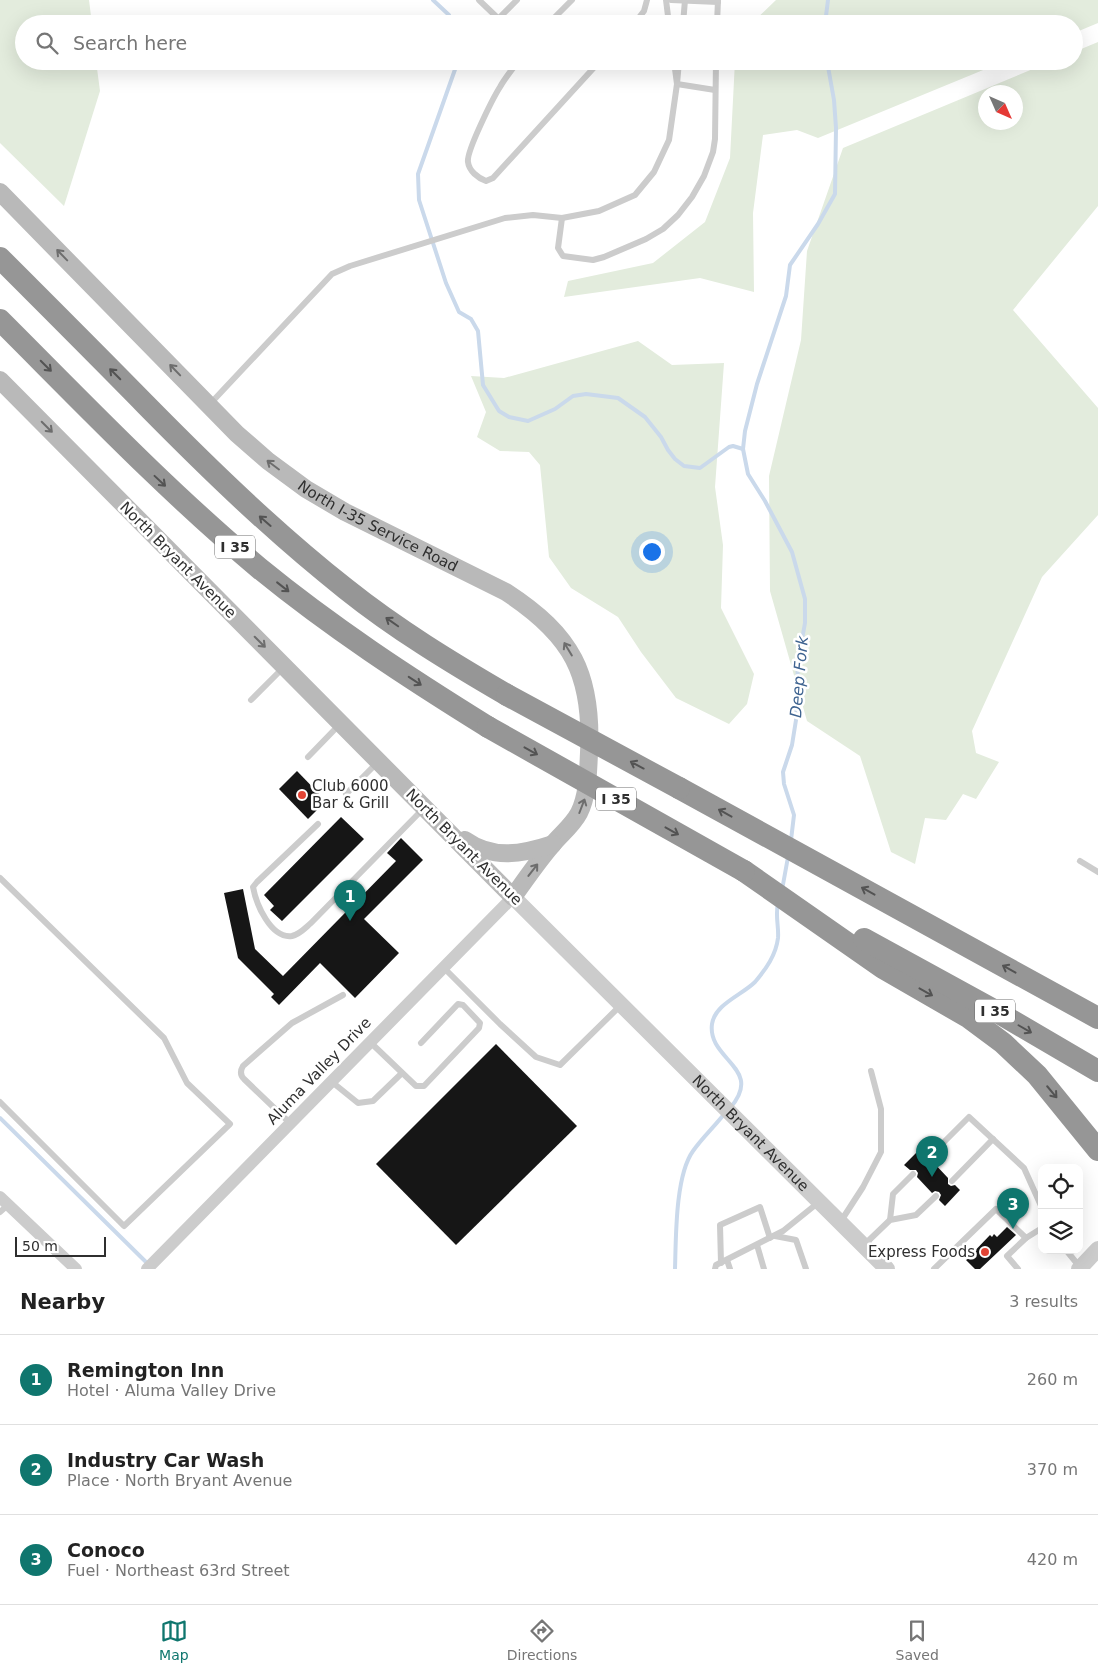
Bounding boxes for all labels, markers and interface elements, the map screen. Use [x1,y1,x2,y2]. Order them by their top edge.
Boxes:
search box [15,15,1083,70]
icon: search [33,29,61,57]
text: Search here [73,32,187,54]
north arrow [978,85,1023,130]
one-way arrow [56,249,68,261]
one-way arrow [40,359,52,372]
one-way arrow [170,365,182,377]
one-way arrow [109,368,122,380]
one-way arrow [41,421,53,434]
one-way arrow [266,460,280,470]
one-way arrow [154,475,167,487]
street label: North I-35 Service Road [294,477,461,576]
street label: North Bryant Avenue [116,498,240,622]
one-way arrow [258,515,271,527]
road number: I 35 [215,536,255,558]
your location [639,539,665,565]
one-way arrow [276,582,290,592]
one-way arrow [385,617,399,627]
one-way arrow [254,635,266,648]
water label: Deep Fork [786,635,812,719]
one-way arrow [563,641,573,656]
one-way arrow [408,677,422,687]
one-way arrow [523,747,537,757]
one-way arrow [629,760,644,770]
place label: Club 6000 Bar & Grill [312,777,389,812]
street label: North Bryant Avenue [402,785,526,909]
road number: I 35 [596,788,636,811]
marker: Club 6000 Bar & Grill [296,789,308,801]
one-way arrow [577,799,587,814]
one-way arrow [719,808,733,818]
one-way arrow [665,826,679,836]
one-way arrow [527,864,538,877]
pin: 1 [334,880,366,921]
one-way arrow [861,886,876,896]
one-way arrow [1003,964,1017,974]
one-way arrow [918,987,933,997]
road number: I 35 [975,999,1015,1022]
street label: Aluma Valley Drive [263,1014,375,1128]
one-way arrow [1017,1024,1032,1034]
street label: North Bryant Avenue [688,1071,813,1195]
one-way arrow [1046,1086,1058,1099]
pin: 2 [916,1136,948,1177]
map controls [1038,1164,1083,1254]
button: locate [1038,1164,1083,1209]
pin: 3 [997,1188,1029,1229]
button: layers [1038,1209,1083,1254]
scale bar [15,1234,106,1257]
text: 50 m [22,1238,58,1254]
place label: Express Foods [868,1243,975,1261]
marker: Express Foods [979,1246,991,1258]
text: Nearby [20,1290,105,1314]
text: 3 results [1009,1292,1078,1311]
text: Remington Inn [67,1359,224,1381]
text: 1 [30,1370,42,1389]
text: 260 m [1027,1370,1078,1389]
text: Hotel · Aluma Valley Drive [67,1381,276,1400]
text: Industry Car Wash [67,1449,264,1471]
text: 2 [30,1460,42,1479]
text: 370 m [1027,1460,1078,1479]
text: Place · North Bryant Avenue [67,1471,292,1490]
text: Conoco [67,1539,145,1561]
text: 3 [30,1550,42,1569]
text: 420 m [1027,1550,1078,1569]
text: Fuel · Northeast 63rd Street [67,1561,290,1580]
tab: Map [159,1617,189,1663]
tab: Directions [507,1617,577,1663]
tab: Saved [896,1617,939,1663]

